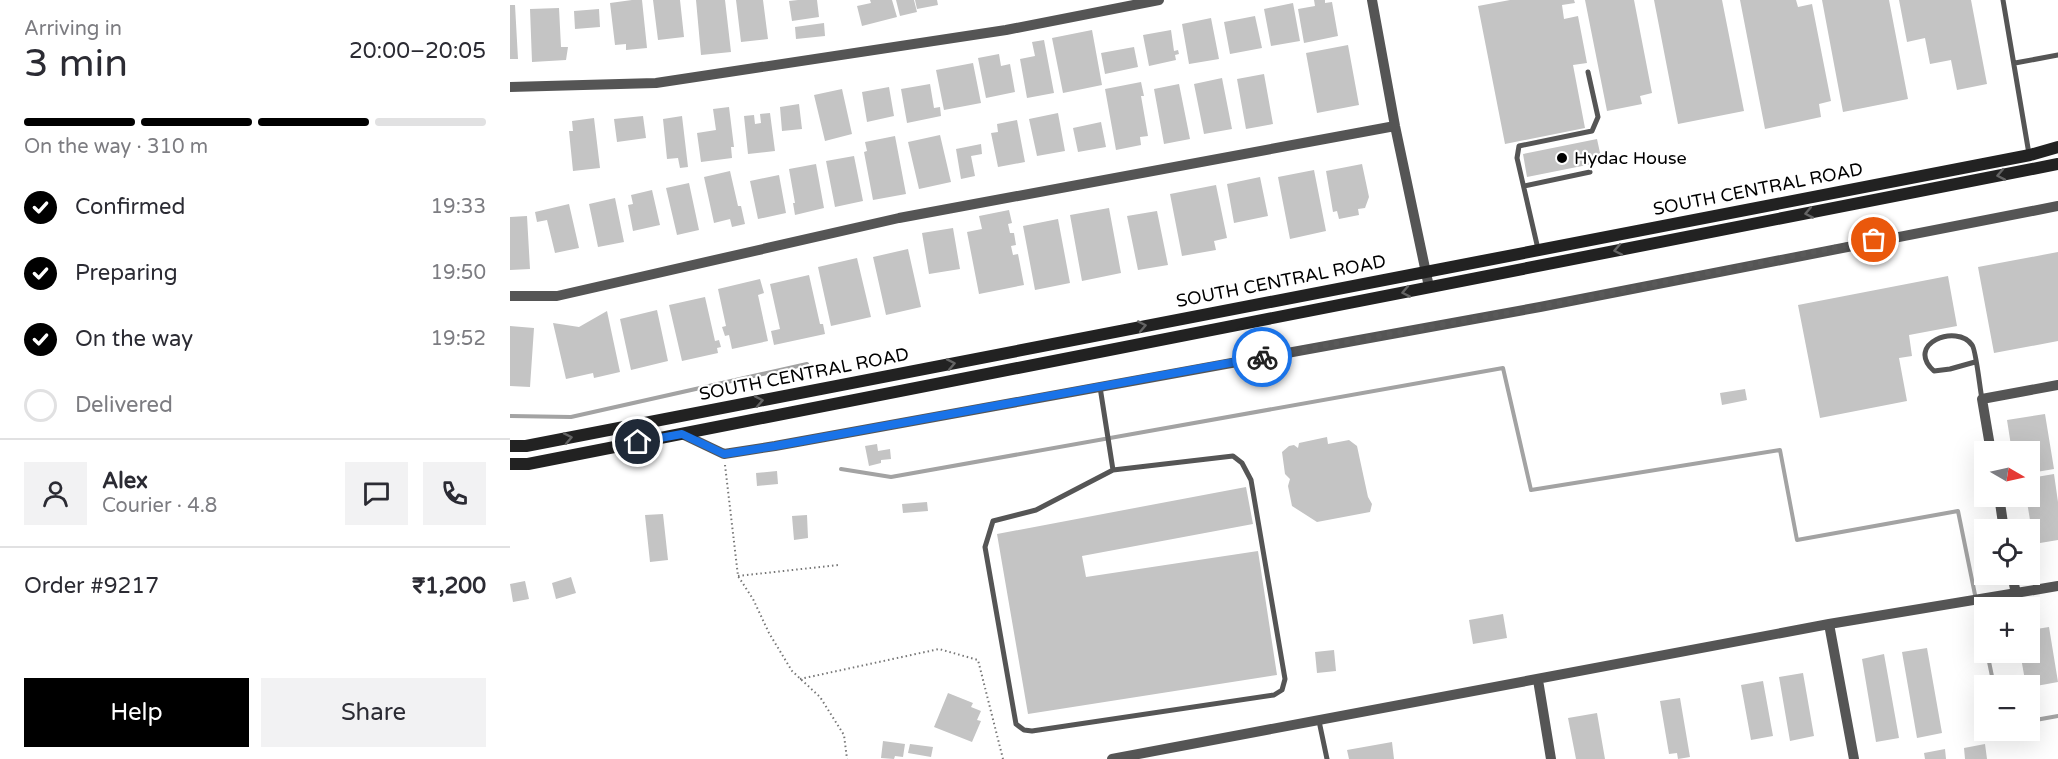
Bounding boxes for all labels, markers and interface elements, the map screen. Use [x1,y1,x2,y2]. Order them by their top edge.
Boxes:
text: Arriving in [24,17,122,41]
text: 20:00–20:05 [349,38,486,64]
text: 3 min [24,40,128,87]
text: On the way · 310 m [24,135,208,159]
place label: Hydac House [1574,147,1687,169]
marker: Hydac House [1555,151,1569,165]
street label: SOUTH CENTRAL ROAD [1651,158,1865,220]
one-way arrow [1996,168,2006,181]
icon: check [24,191,57,224]
text: Confirmed [75,194,185,220]
text: 19:33 [431,195,486,219]
one-way arrow [1805,206,1815,219]
pin [1848,214,1899,265]
icon: bag [1857,223,1890,256]
one-way arrow [1613,243,1623,256]
street label: SOUTH CENTRAL ROAD [1174,250,1388,312]
icon: check [24,257,57,290]
text: Preparing [75,260,178,286]
text: 19:50 [431,261,486,285]
one-way arrow [1401,285,1411,298]
one-way arrow [1137,320,1147,333]
icon: check [24,323,57,356]
text: On the way [75,326,193,352]
text: 19:52 [431,327,486,351]
courier [1232,327,1292,387]
icon: bike [1246,341,1279,374]
street label: SOUTH CENTRAL ROAD [697,343,911,405]
one-way arrow [945,358,955,371]
text: Delivered [75,392,173,418]
one-way arrow [754,395,764,408]
pin [612,416,663,467]
icon: home [621,425,654,458]
one-way arrow [562,432,572,445]
north arrow [1974,441,2040,507]
map controls [1974,441,2040,741]
button: person [24,462,87,525]
button: chat [345,462,408,525]
button: phone [423,462,486,525]
text: Alex [102,468,148,494]
text: Courier · 4.8 [102,494,217,518]
button: locate [1974,519,2040,585]
text: Order #9217 [24,573,159,599]
text: ₹1,200 [412,573,486,599]
button: + [1974,597,2040,663]
button: − [1974,675,2040,741]
button: Help [24,678,249,747]
button: Share [261,678,486,747]

